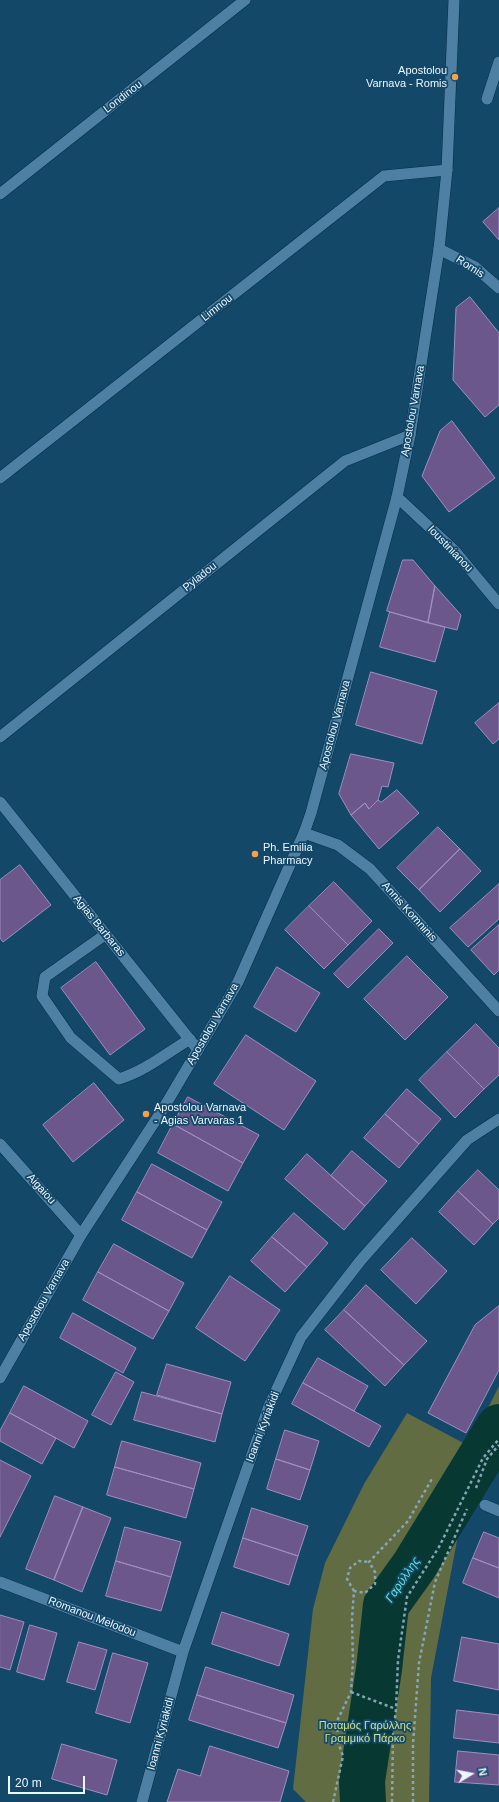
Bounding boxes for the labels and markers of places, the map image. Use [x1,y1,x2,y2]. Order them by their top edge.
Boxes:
place label: Apostolou Varnava - Romis [366,64,447,90]
marker: Apostolou Varnava - Romis [450,72,460,82]
place label: Ph. Emilia Pharmacy [263,841,313,867]
marker: Ph. Emilia Pharmacy [250,849,260,859]
place label: Apostolou Varnava - Agias Varvaras 1 [154,1101,246,1127]
marker: Apostolou Varnava - Agias Varvaras 1 [141,1109,151,1119]

